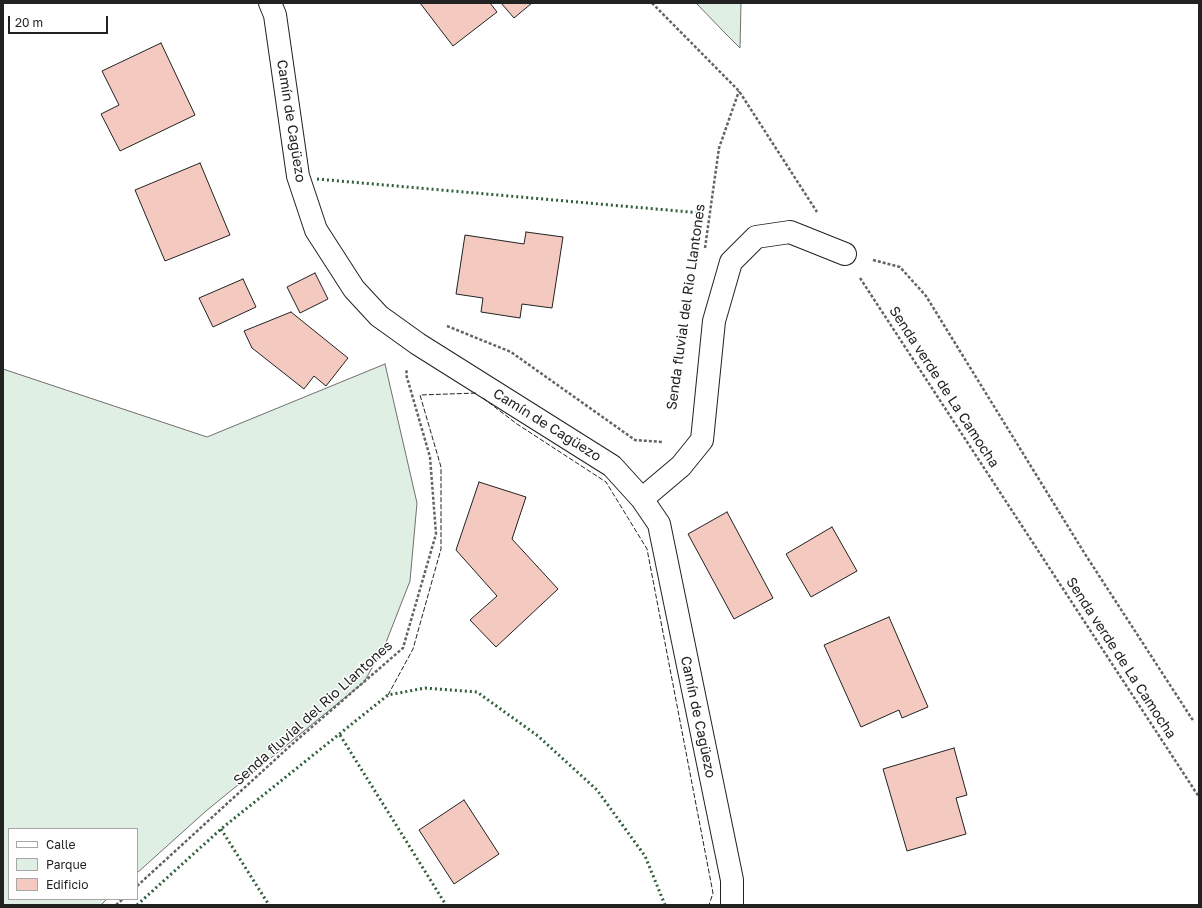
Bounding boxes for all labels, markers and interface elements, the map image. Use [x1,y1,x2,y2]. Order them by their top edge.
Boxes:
scale bar [10,8,110,34]
text: 20 m [15,15,43,30]
street label: Camín de Cagüezo [273,58,309,184]
street label: Senda fluvial del Rio Llantones [663,203,709,411]
street label: Senda verde de La Camocha [885,303,1003,471]
street label: Camín de Cagüezo [490,385,604,465]
street label: Senda verde de La Camocha [1062,574,1180,742]
street label: Senda fluvial del Rio Llantones [230,637,396,789]
street label: Camín de Cagüezo [677,655,719,779]
legend [8,828,138,900]
text: Calle [46,837,75,852]
text: Parque [46,857,87,872]
text: Edificio [46,877,88,892]

